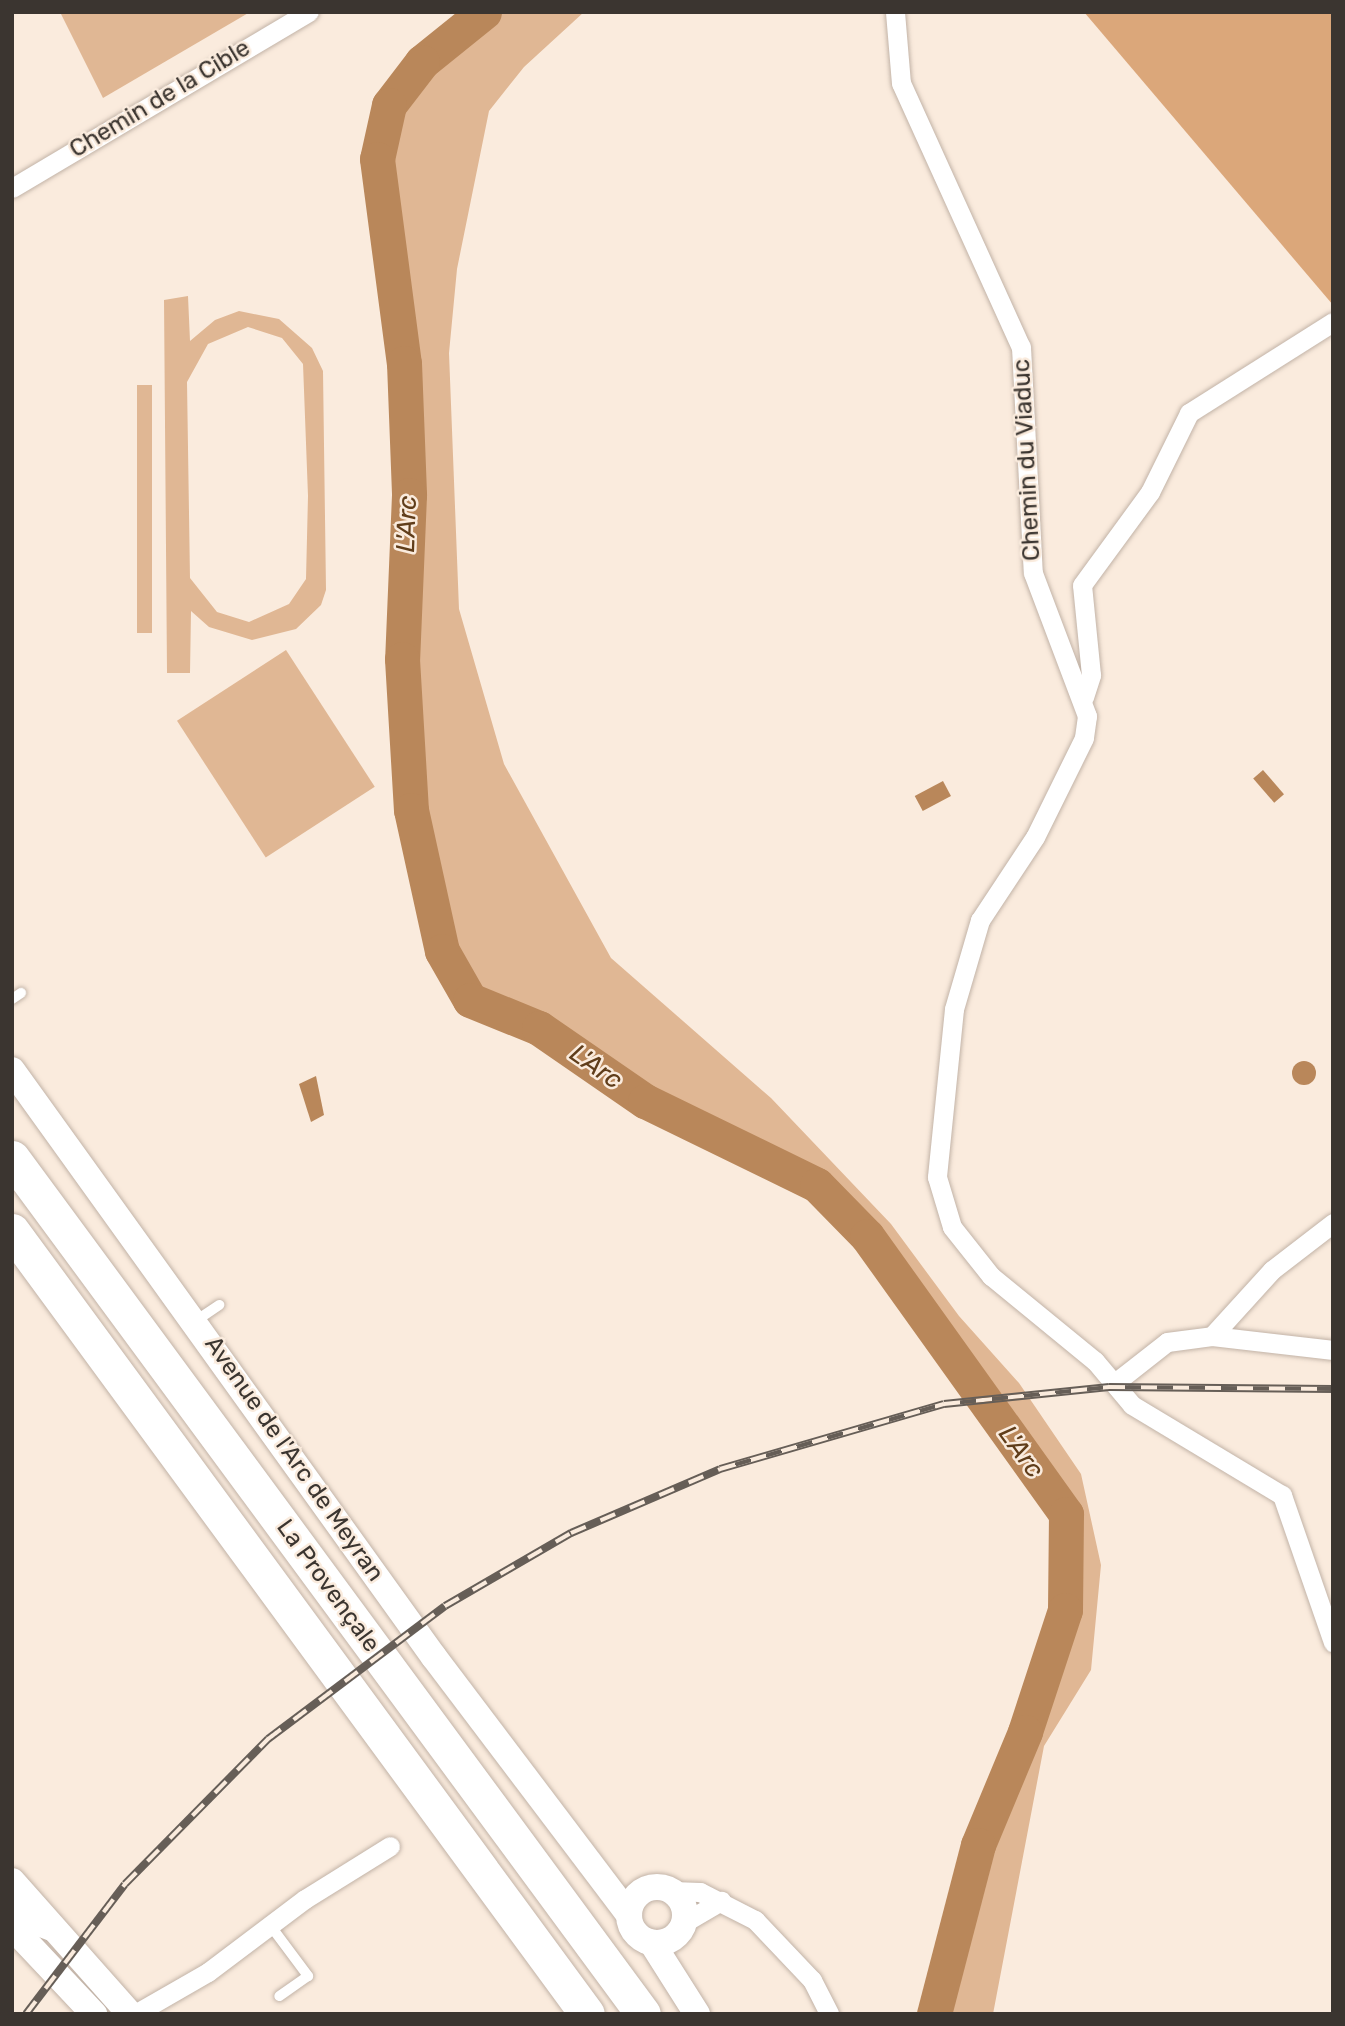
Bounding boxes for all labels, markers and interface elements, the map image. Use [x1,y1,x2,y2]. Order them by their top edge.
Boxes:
street label: Chemin de la Cible [65,34,255,164]
street label: Chemin du Viaduc [1007,358,1047,562]
water label: L'Arc [390,495,424,553]
water label: L'Arc [564,1038,628,1096]
street label: Avenue de l'Arc de Meyran [198,1331,390,1587]
water label: L'Arc [992,1420,1050,1484]
street label: La Provençale [270,1514,386,1658]

